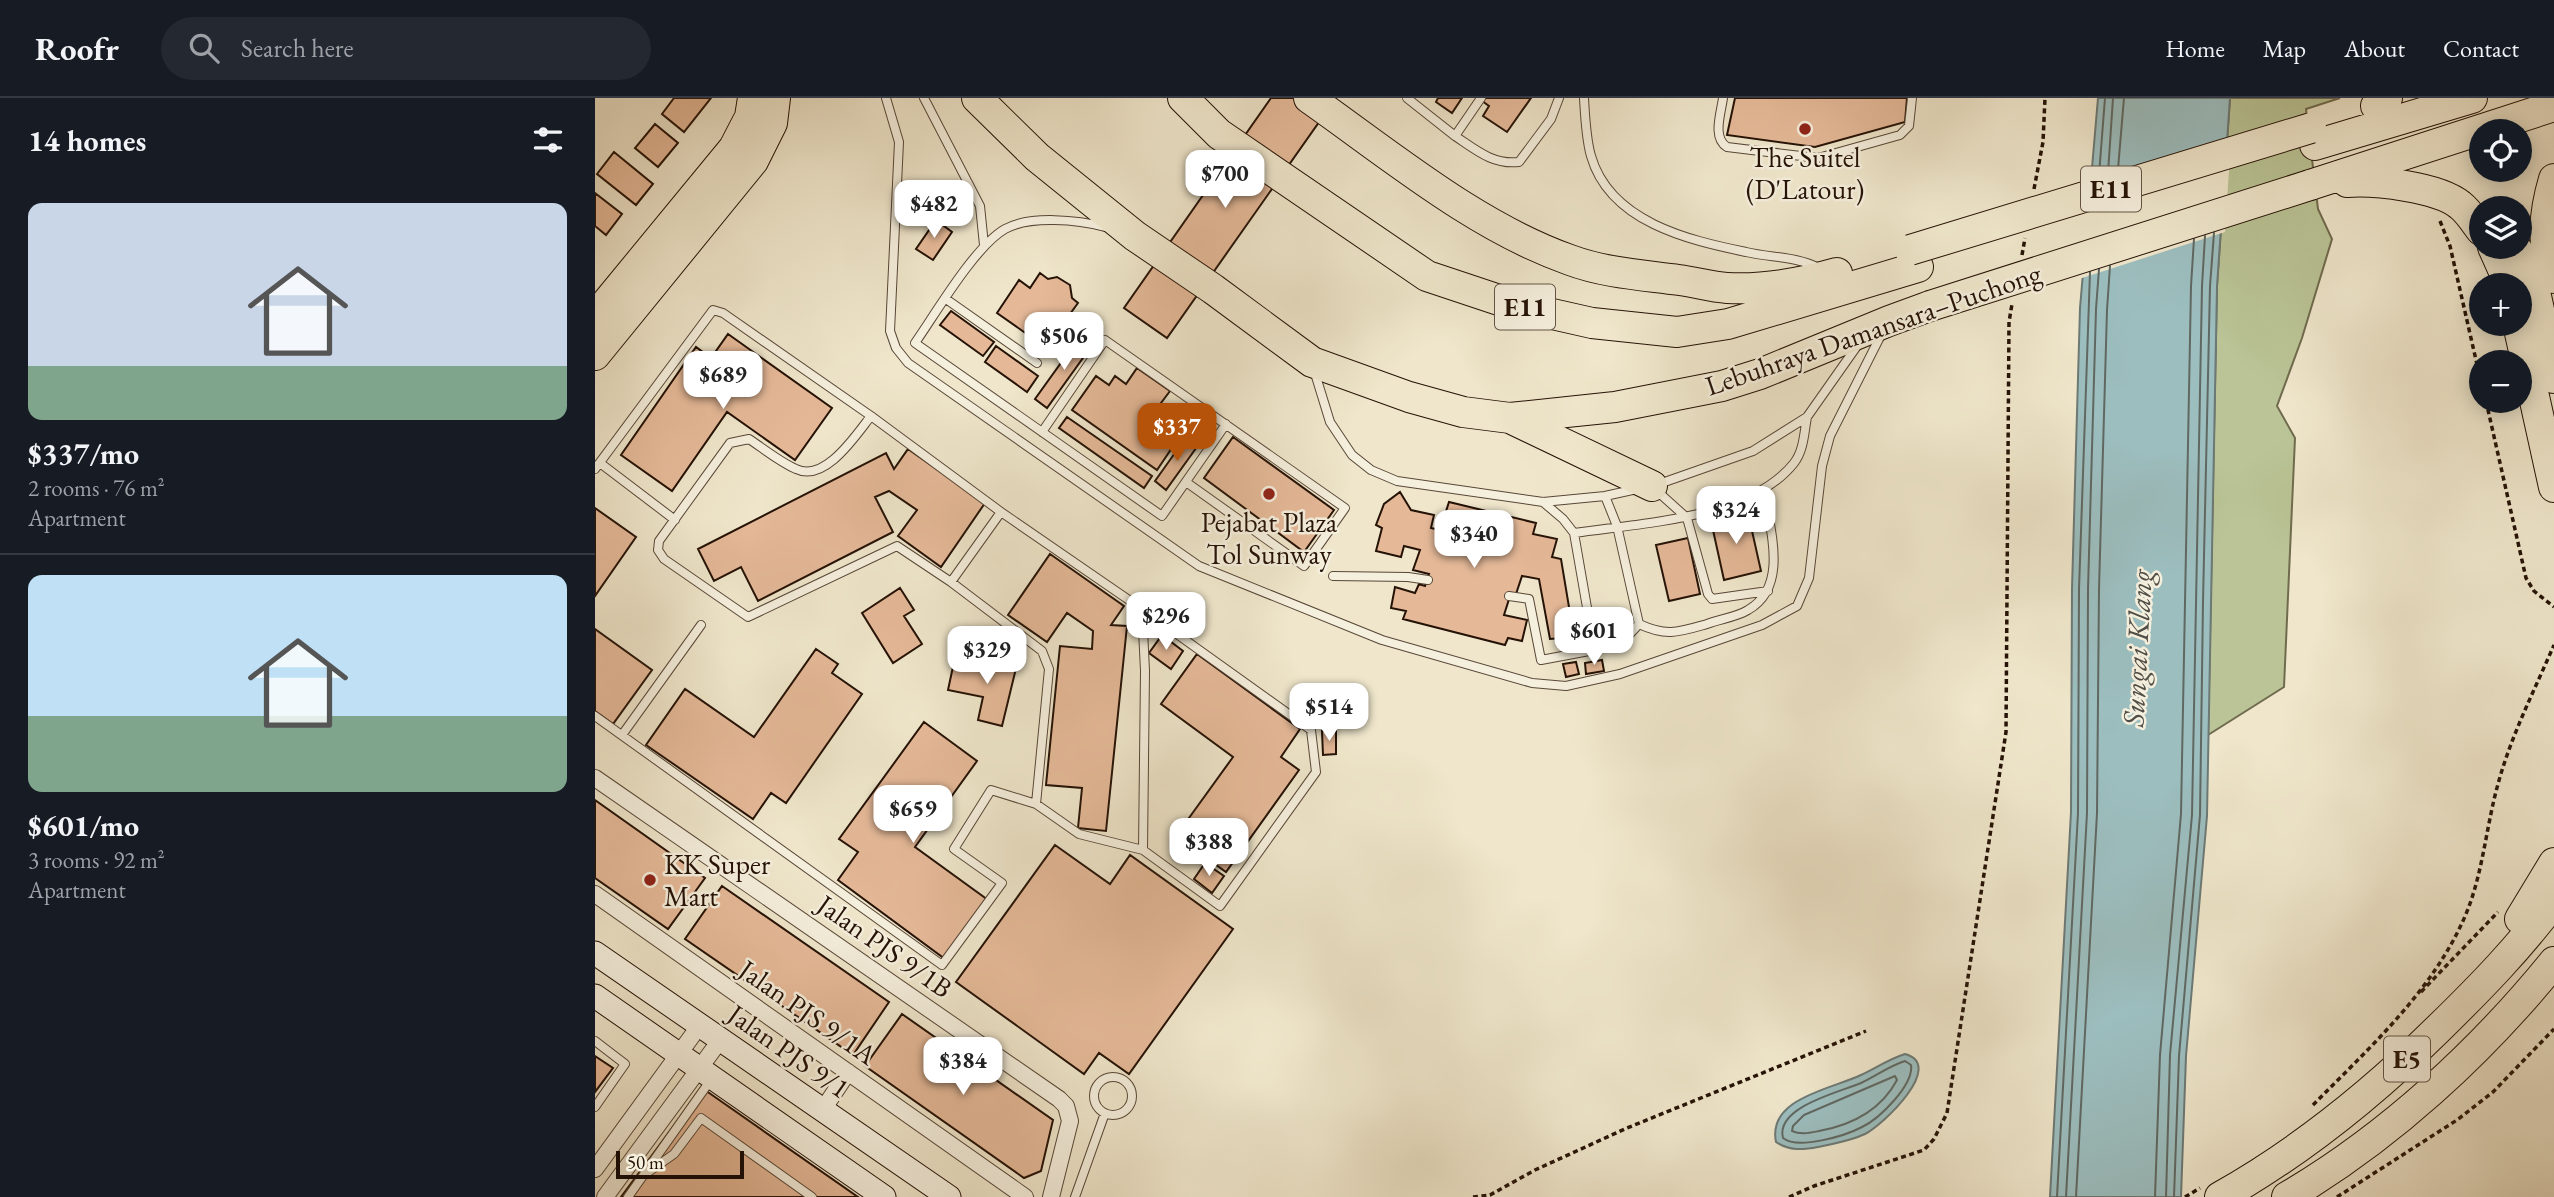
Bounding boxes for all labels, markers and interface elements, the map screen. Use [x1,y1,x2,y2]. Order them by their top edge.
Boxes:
search box [161,17,651,80]
text: Roofr [35,27,119,70]
icon: search [185,29,223,67]
text: Search here [241,31,354,65]
text: Home [2165,33,2225,64]
text: Map [2263,33,2306,64]
text: About [2344,33,2405,64]
text: Contact [2443,33,2519,64]
map controls [2469,119,2532,413]
button: locate [2469,119,2532,182]
text: 14 homes [28,121,146,160]
icon: filters [529,121,567,159]
marker: The Suitel (D'Latour) [1797,121,1813,137]
place label: The Suitel (D'Latour) [1746,139,1864,207]
pin: $700 [1184,150,1266,210]
text: $700 [1201,158,1249,188]
road number: E11 [2081,166,2141,212]
pin: $482 [893,180,975,240]
text: $482 [910,188,958,218]
button: layers [2469,196,2532,259]
icon: home [235,248,361,374]
street label: Lebuhraya Damansara–Puchong [1700,254,2046,403]
button: + [2469,273,2532,336]
road number: E11 [1495,284,1555,330]
pin: $506 [1023,313,1105,372]
text: $506 [1040,320,1088,350]
button: − [2469,350,2532,413]
pin: $689 [682,352,764,411]
text: $689 [699,359,747,389]
pin: $337 [1136,404,1218,463]
text: $337 [1153,411,1201,441]
text: $337/mo [28,434,139,473]
text: 2 rooms · 76 m² [28,473,165,503]
marker: Pejabat Plaza Tol Sunway [1261,486,1277,502]
pin: $324 [1695,486,1777,546]
text: $324 [1712,494,1760,524]
text: Apartment [28,503,126,533]
place label: Pejabat Plaza Tol Sunway [1201,504,1338,572]
pin: $340 [1433,510,1515,570]
text: $340 [1450,518,1498,548]
water label: Sungai Klang [2113,567,2161,729]
pin: $296 [1125,592,1207,652]
text: $296 [1142,600,1190,630]
pin: $601 [1553,608,1635,667]
text: $601 [1570,615,1618,645]
icon: home [235,620,361,746]
pin: $329 [946,626,1028,686]
text: $329 [963,634,1011,664]
pin: $514 [1288,684,1370,743]
text: $514 [1305,691,1353,721]
pin: $659 [872,786,954,845]
text: $659 [889,793,937,823]
text: $601/mo [28,806,139,845]
pin: $388 [1168,818,1250,878]
text: $388 [1185,826,1233,856]
text: 3 rooms · 92 m² [28,845,165,875]
place label: KK Super Mart [664,846,771,914]
marker: KK Super Mart [642,872,658,888]
text: Apartment [28,875,126,905]
street label: Jalan PJS 9/1B [809,885,960,1006]
street label: Jalan PJS 9/1A [733,952,883,1072]
street label: Jalan PJS 9/1 [722,997,856,1105]
road number: E5 [2384,1036,2430,1082]
pin: $384 [922,1038,1004,1097]
text: $384 [939,1045,987,1075]
scale bar [616,1148,744,1180]
text: 50 m [627,1150,664,1175]

